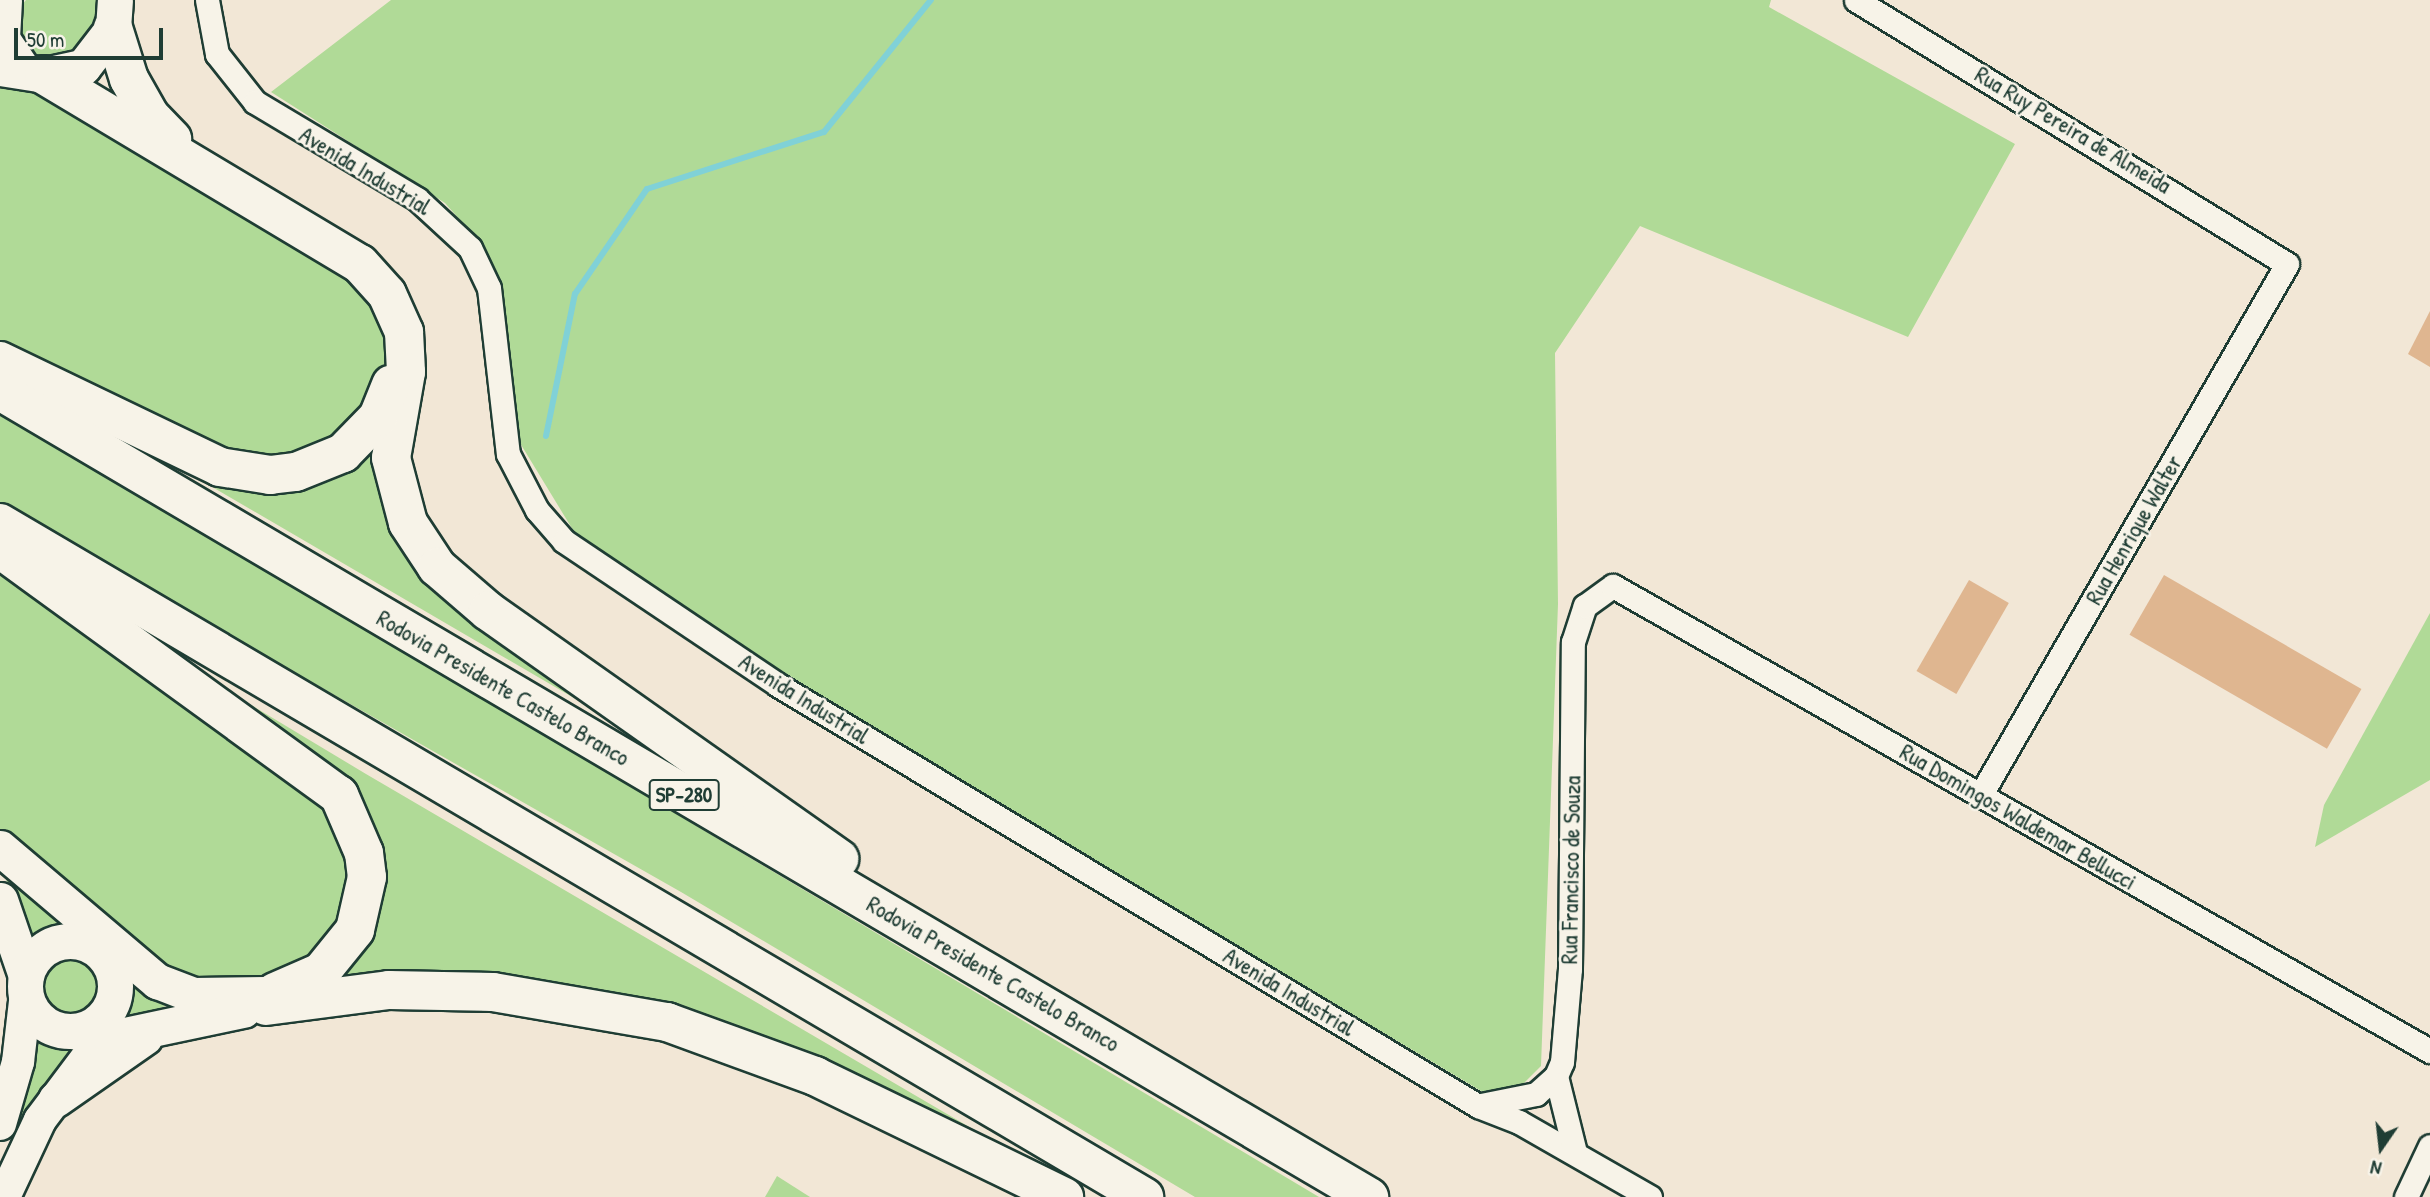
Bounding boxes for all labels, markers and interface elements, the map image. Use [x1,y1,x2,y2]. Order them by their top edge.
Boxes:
scale bar [18,14,166,58]
text: 50 m [27,25,64,54]
street label: Rua Ruy Pereira de Almeida [1970,61,2176,199]
street label: Avenida Industrial [294,121,436,221]
street label: Rua Henrique Walter [2080,450,2188,610]
street label: Rodovia Presidente Castelo Branco [372,604,634,772]
street label: Avenida Industrial [734,648,874,750]
street label: Rua Domingos Waldemar Bellucci [1895,738,2141,896]
street label: Rua Francisco de Souza [1556,775,1586,965]
road number: SP-280 [647,778,721,812]
street label: Rodovia Presidente Castelo Branco [862,890,1124,1058]
street label: Avenida Industrial [1218,942,1360,1042]
north arrow [2346,1113,2416,1183]
text: N [2368,1155,2384,1182]

